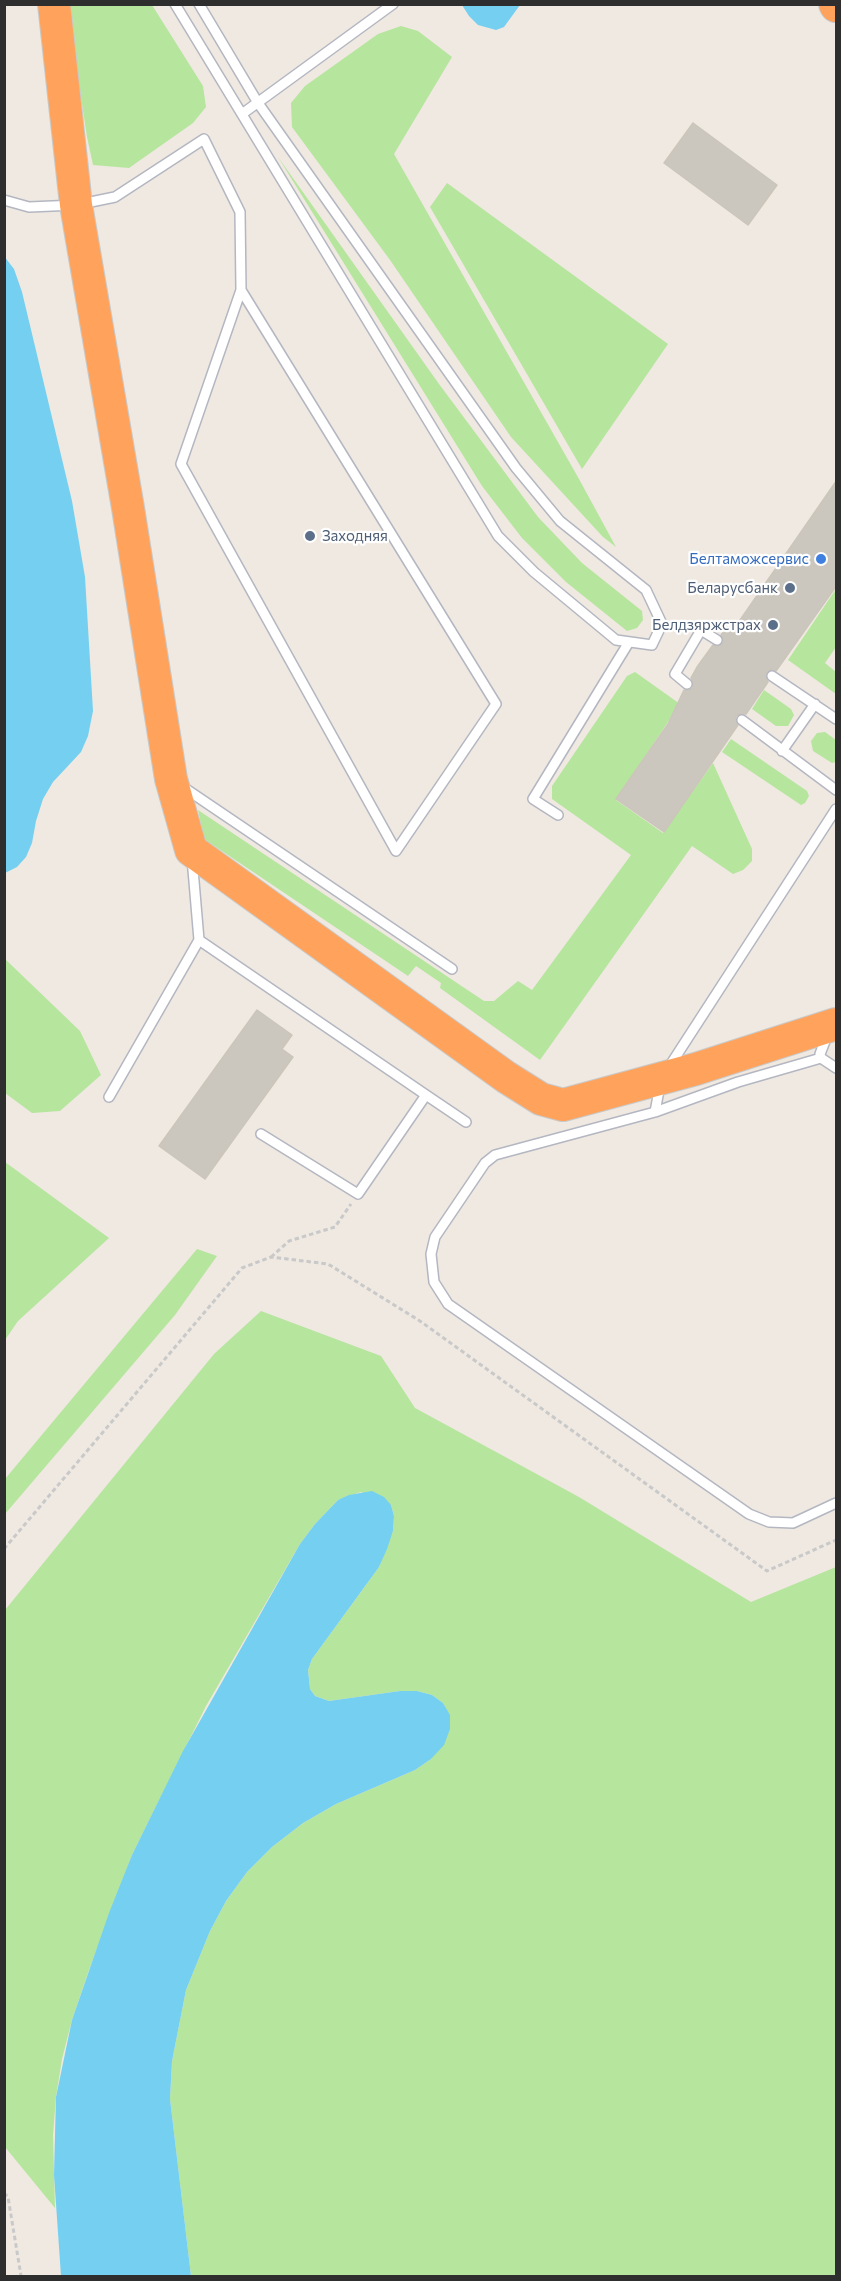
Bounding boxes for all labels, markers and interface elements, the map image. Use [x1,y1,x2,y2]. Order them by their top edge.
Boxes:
place label: Заходняя [322,527,388,545]
marker: Заходняя [303,529,317,543]
place label: Белтаможсервис [689,550,809,568]
marker: Белтаможсервис [814,552,828,566]
place label: Беларусбанк [687,579,778,597]
marker: Беларусбанк [783,581,797,595]
place label: Белдзяржстрах [652,616,761,634]
marker: Белдзяржстрах [766,618,780,632]

